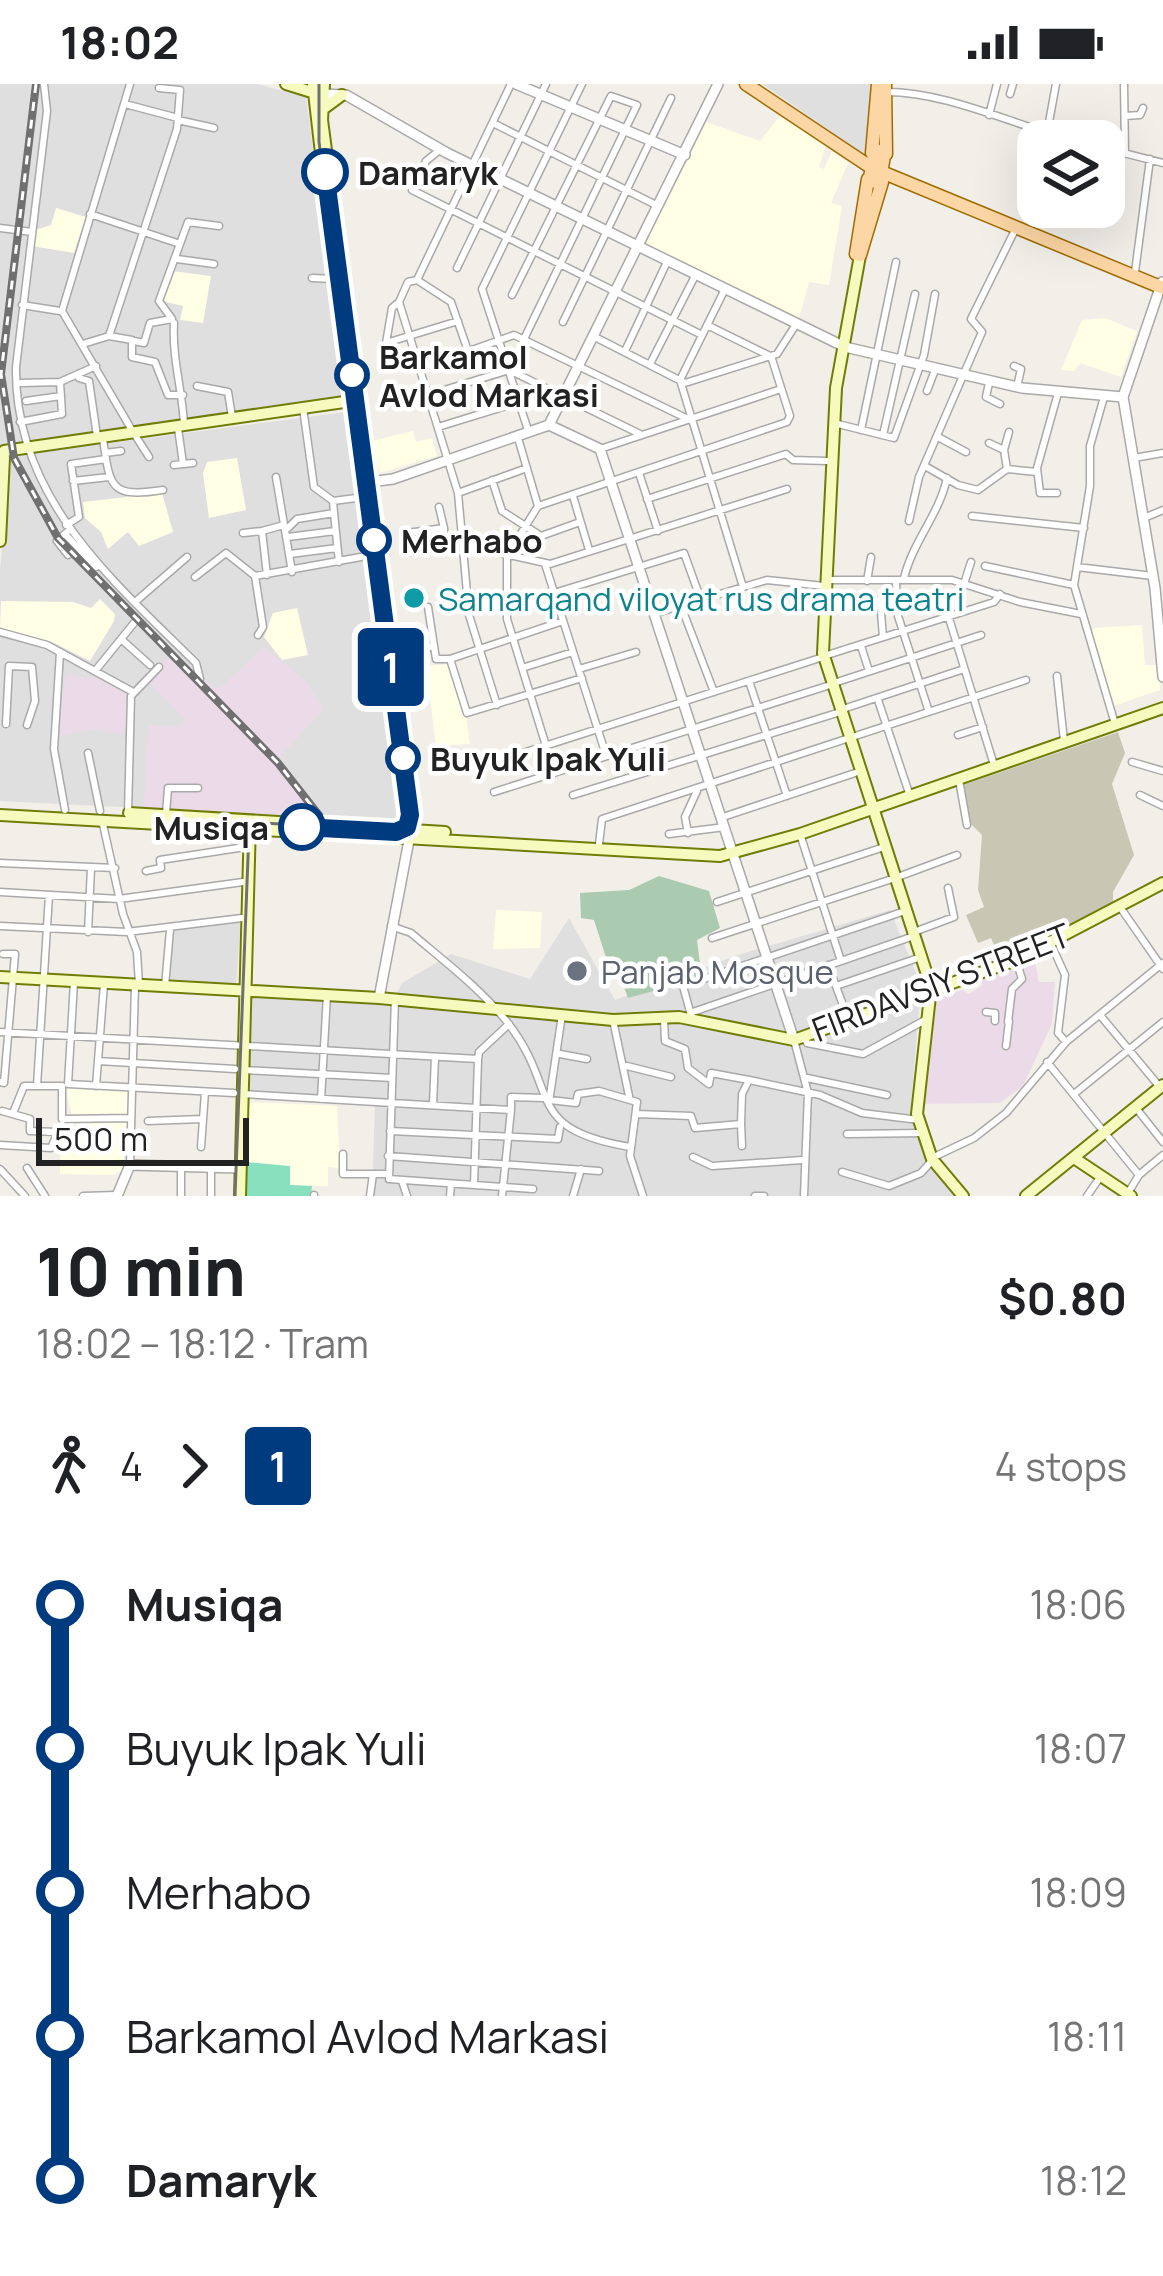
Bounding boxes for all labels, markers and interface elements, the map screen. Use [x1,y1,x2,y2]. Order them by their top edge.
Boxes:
text: 18:02 [60,11,179,73]
map controls [1017,120,1125,228]
button: layers [1017,120,1125,228]
marker: Damaryk [303,150,347,194]
place label: Damaryk [358,150,499,195]
place label: Barkamol Avlod Markasi [379,334,599,417]
marker: Barkamol Avlod Markasi [336,359,368,391]
place label: Merhabo [401,518,543,563]
marker: Merhabo [358,524,390,556]
place label: Samarqand viloyat rus drama teatri [438,576,964,621]
marker: Samarqand viloyat rus drama teatri [401,585,427,611]
line badge: 1 [352,628,430,706]
text: 1 [382,638,400,696]
place label: Buyuk Ipak Yuli [430,736,666,781]
marker: Buyuk Ipak Yuli [387,742,419,774]
place label: Musiqa [154,805,269,850]
marker: Musiqa [280,805,324,849]
street label: FIRDAVSIY STREET [806,912,1077,1052]
place label: Panjab Mosque [601,949,834,994]
marker: Panjab Mosque [564,958,590,984]
scale bar [36,1112,249,1165]
text: 500 m [54,1116,148,1161]
text: 10 min [36,1226,246,1316]
text: $0.80 [998,1267,1127,1329]
text: 18:02 – 18:12 · Tram [36,1316,369,1370]
icon: walk [36,1433,102,1499]
icon: forward [161,1433,227,1499]
text: 1 [269,1437,287,1495]
text: 4 [120,1439,143,1493]
text: 4 stops [994,1439,1127,1493]
text: Musiqa [126,1573,283,1635]
text: 18:06 [1029,1577,1127,1631]
text: Buyuk Ipak Yuli [126,1717,427,1779]
text: 18:07 [1034,1721,1127,1775]
text: Merhabo [126,1861,311,1923]
text: 18:09 [1029,1865,1127,1919]
text: Barkamol Avlod Markasi [126,2005,609,2067]
text: 18:11 [1047,2009,1127,2063]
text: Damaryk [126,2149,316,2211]
text: 18:12 [1040,2153,1127,2207]

